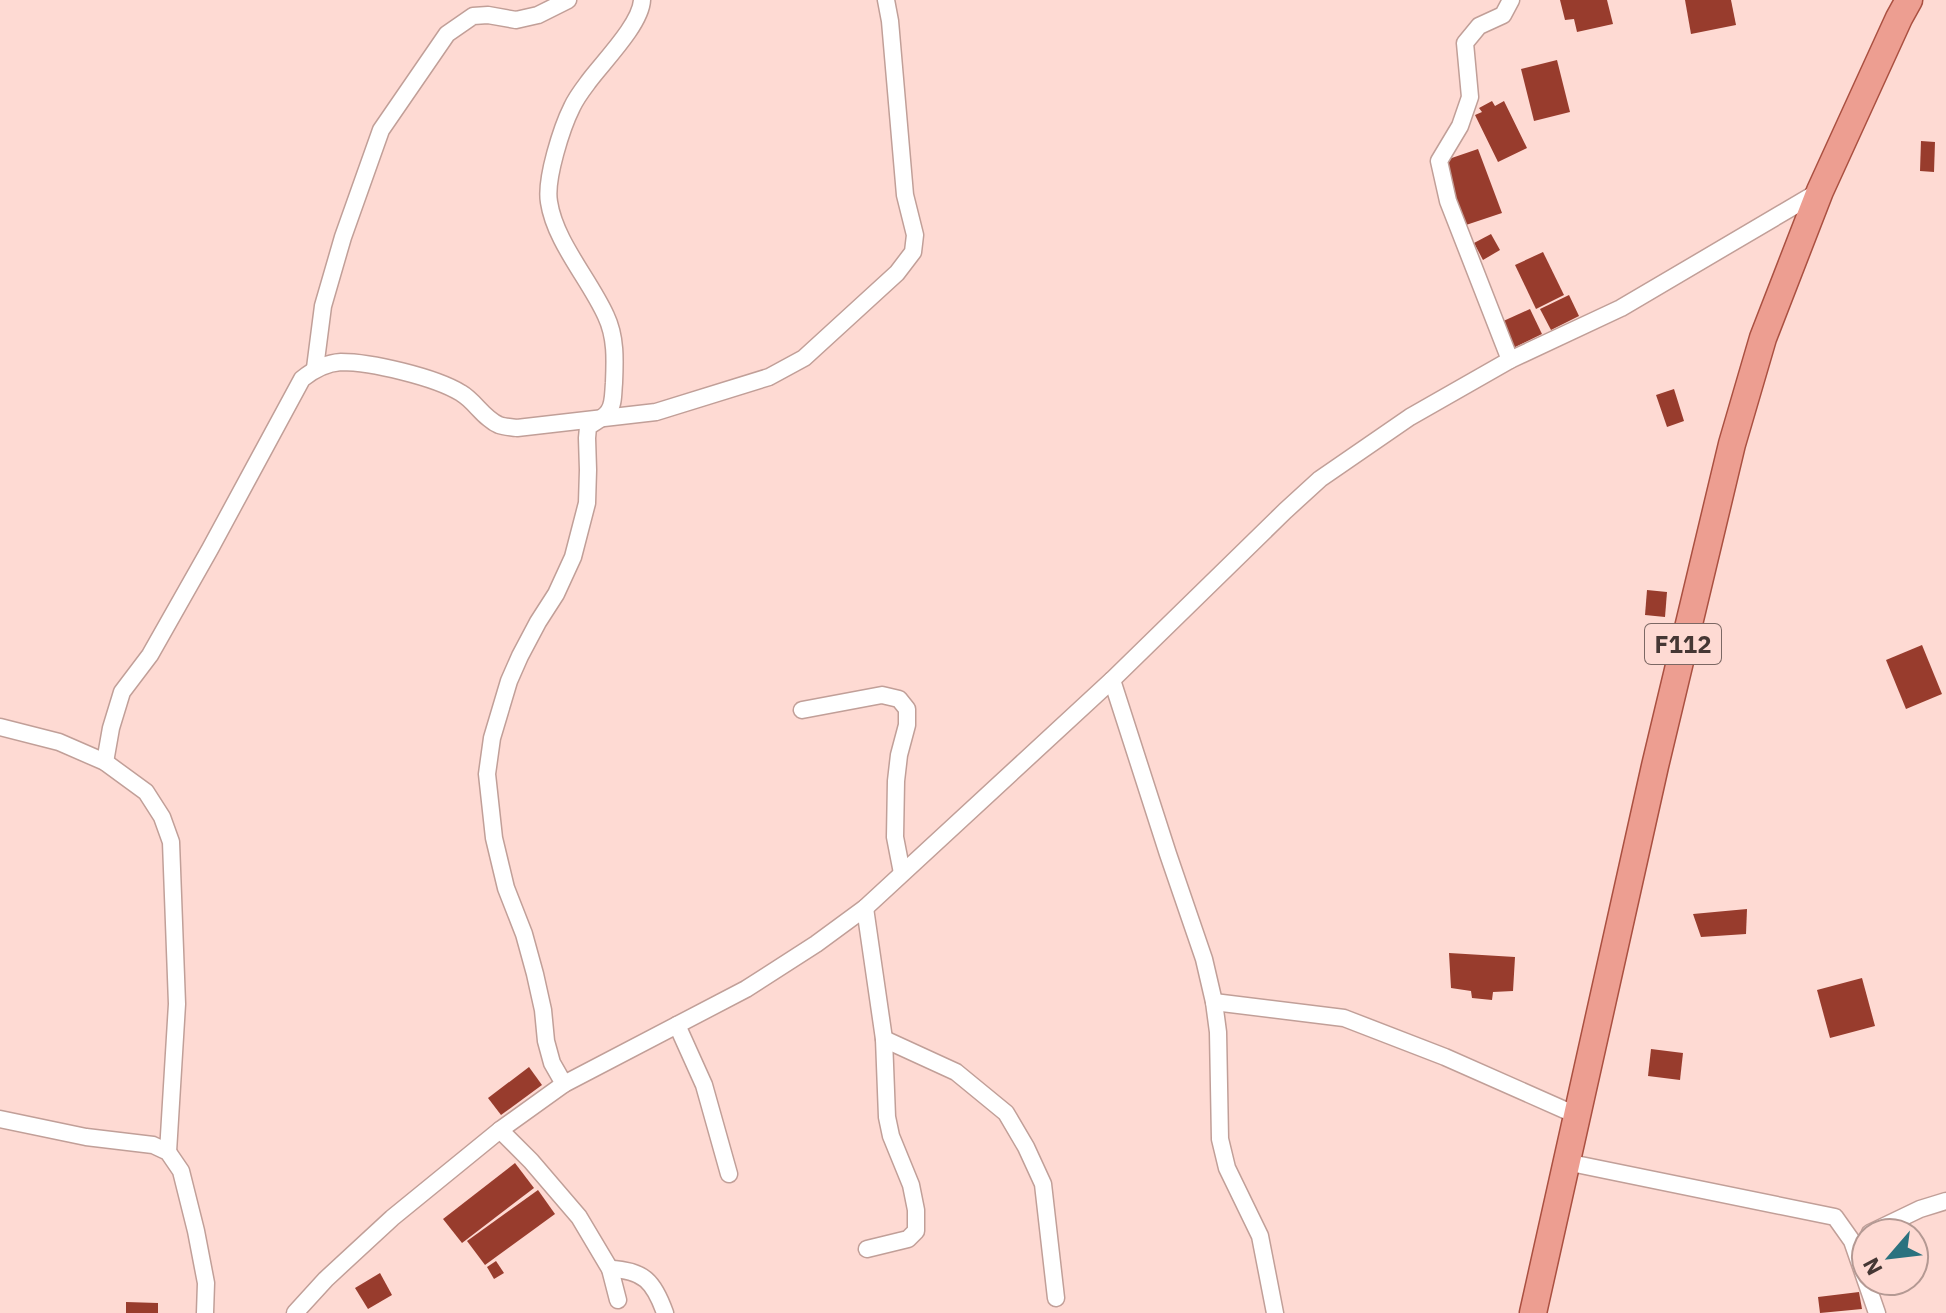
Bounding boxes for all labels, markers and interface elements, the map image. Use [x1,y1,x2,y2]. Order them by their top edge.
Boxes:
road number: F112 [1645,624,1721,664]
north arrow [1850,1217,1930,1297]
text: N [1855,1253,1888,1280]

